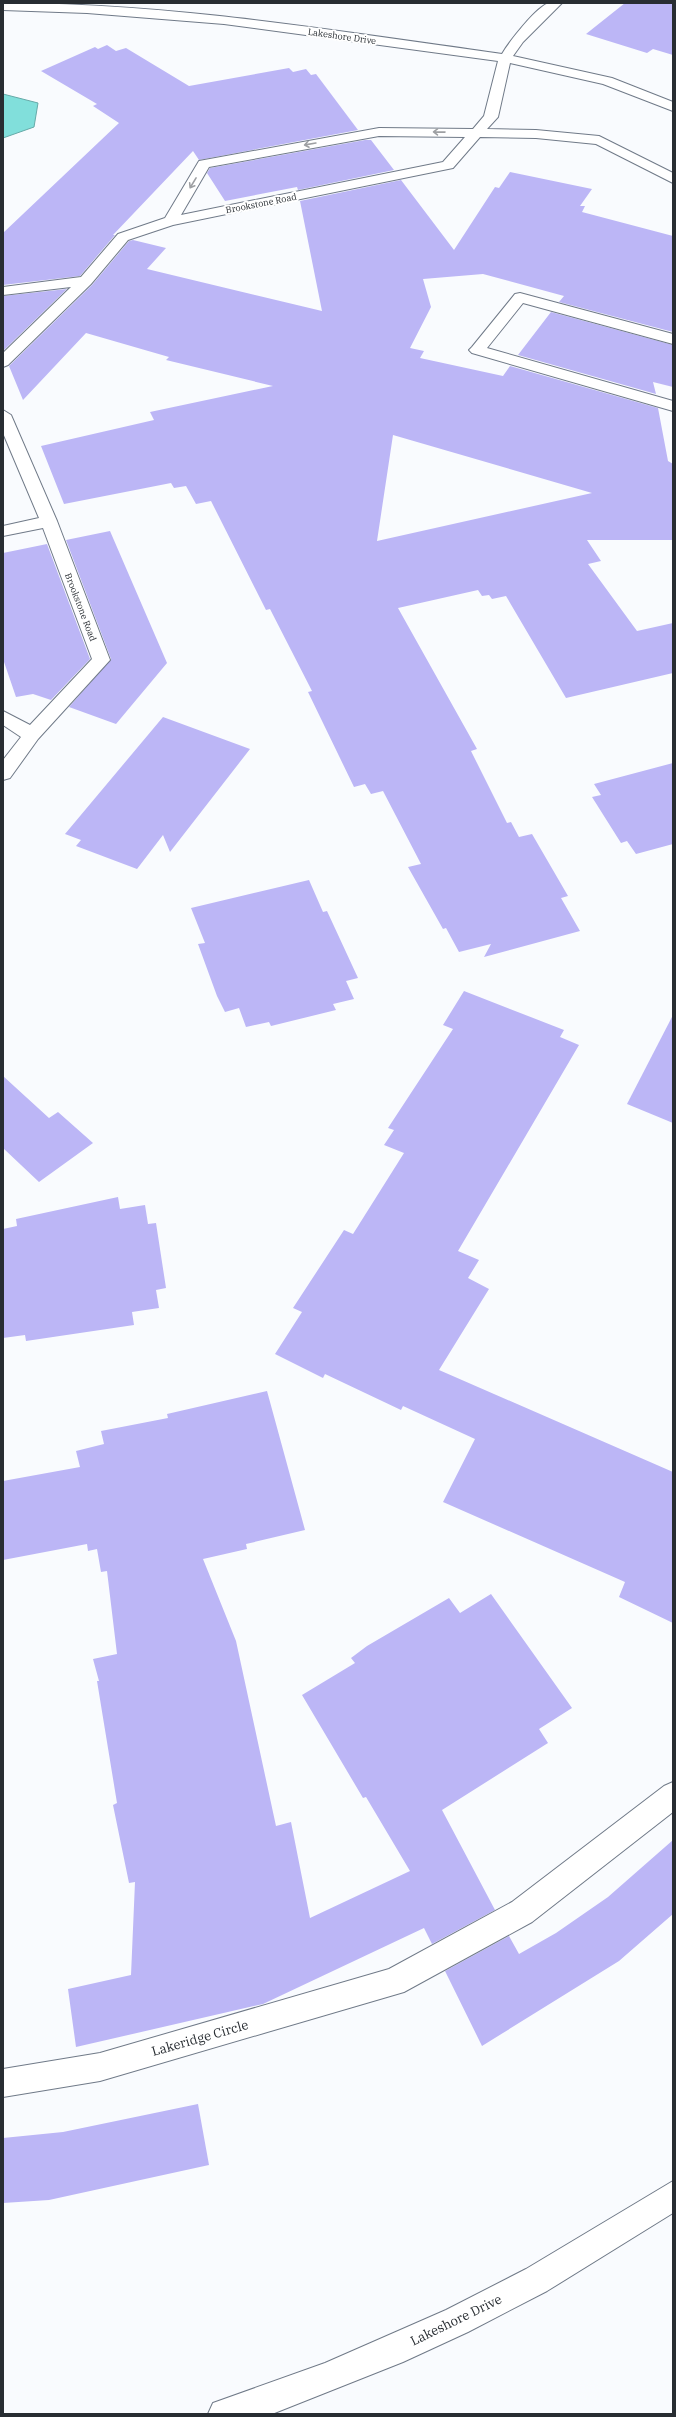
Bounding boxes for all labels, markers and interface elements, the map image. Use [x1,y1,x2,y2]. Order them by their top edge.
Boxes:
street label: Lakeshore Drive [307,26,377,46]
one-way arrow [433,128,446,136]
one-way arrow [304,141,317,149]
one-way arrow [188,177,196,189]
street label: Brookstone Road [224,191,298,215]
street label: Brookstone Road [63,571,99,643]
street label: Lakeridge Circle [150,2016,250,2060]
street label: Lakeshore Drive [408,2291,504,2349]

